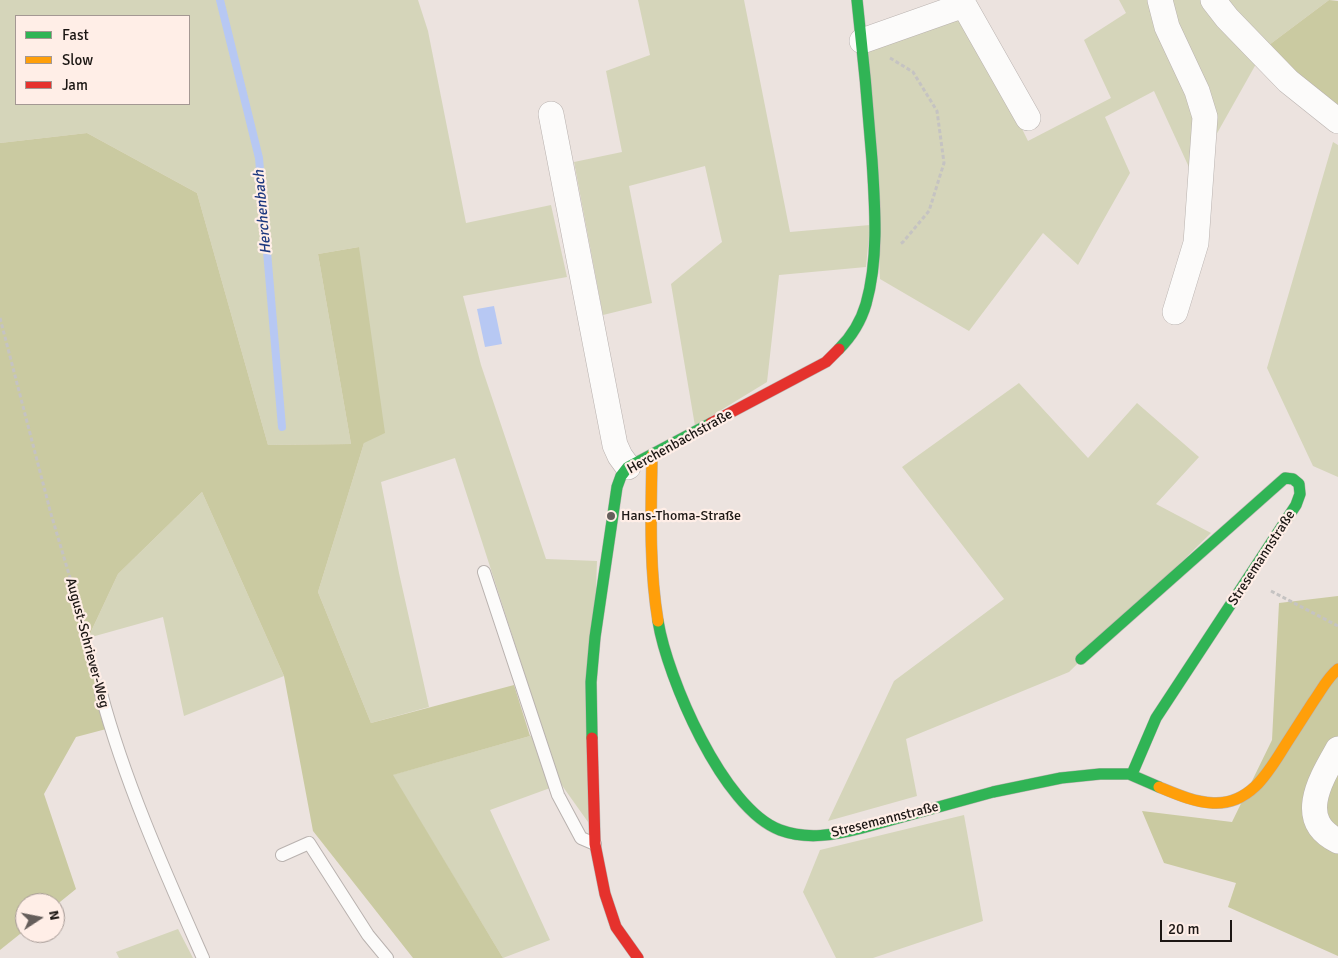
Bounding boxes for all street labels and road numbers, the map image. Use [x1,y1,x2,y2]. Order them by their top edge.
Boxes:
street label: Herchenbachstraße [624,406,736,478]
street label: Stresemannstraße [1225,507,1299,609]
street label: August-Schriever-Weg [62,576,112,710]
street label: Stresemannstraße [830,799,940,841]

